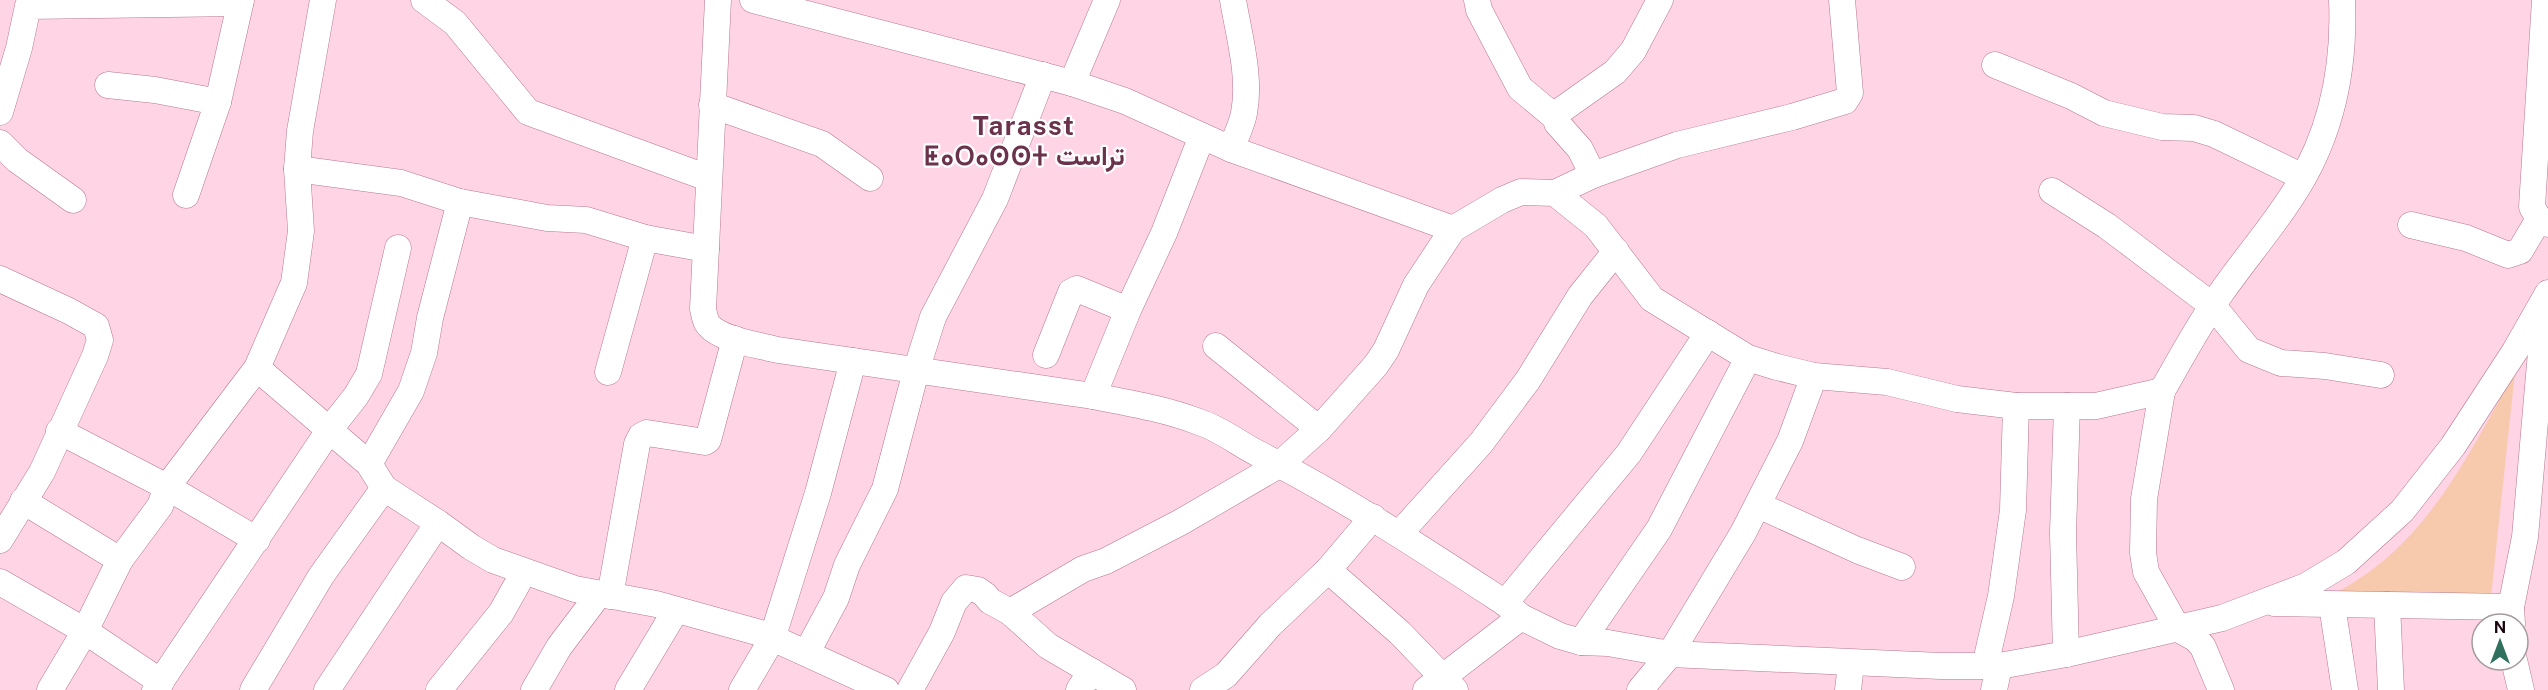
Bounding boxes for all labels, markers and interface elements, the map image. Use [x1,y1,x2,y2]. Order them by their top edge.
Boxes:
district label: Tarasst ⵟⴰⵔⴰⵙⵙⵜ تراست [923,110,1125,172]
north arrow [2470,612,2530,672]
text: N [2494,618,2506,637]

